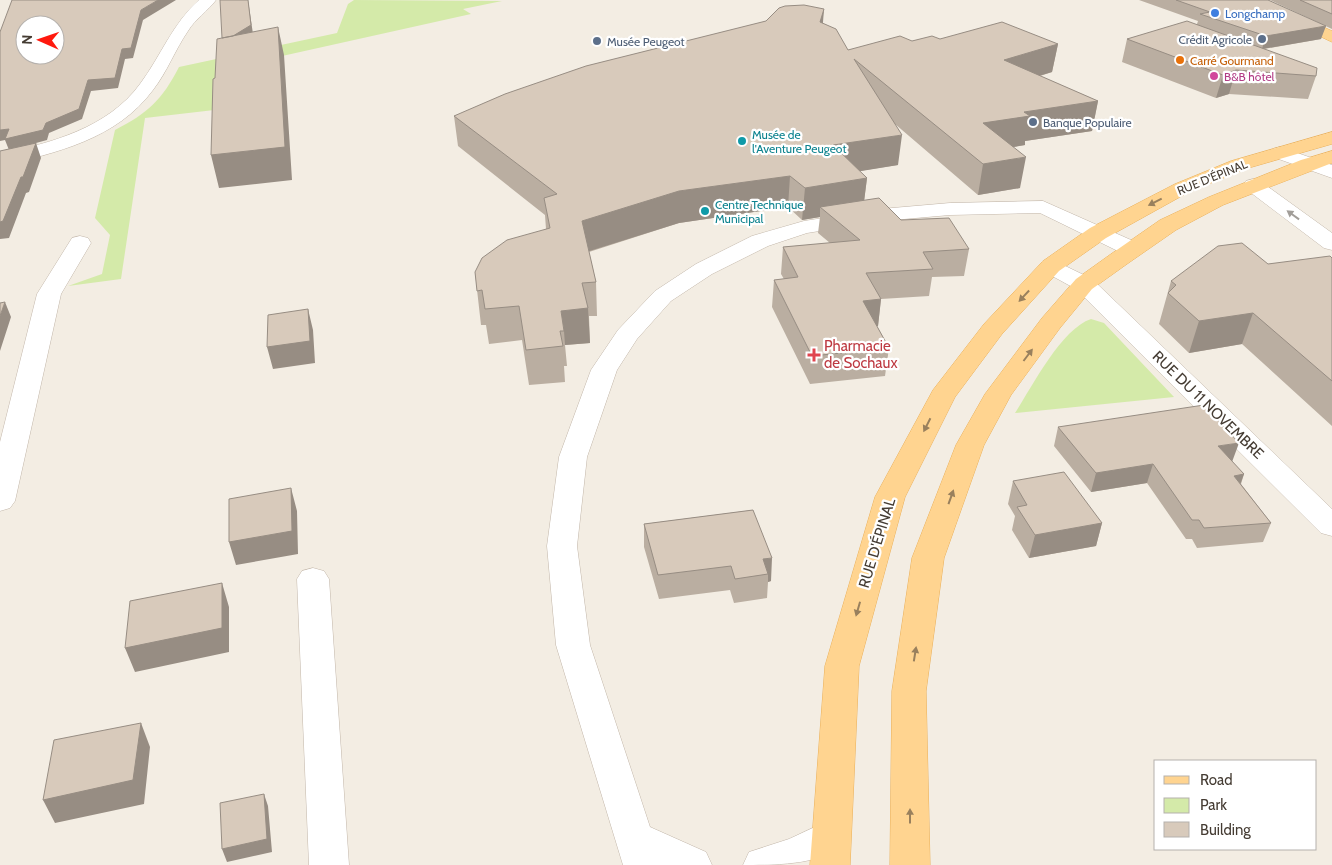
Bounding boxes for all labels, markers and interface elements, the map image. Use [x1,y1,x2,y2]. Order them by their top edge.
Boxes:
place label: Longchamp [1225,6,1285,21]
marker: Longchamp [1209,7,1221,19]
north arrow [15,15,65,65]
place label: Crédit Agricole [1178,32,1252,47]
marker: Crédit Agricole [1256,33,1268,45]
text: N [18,34,36,45]
place label: Musée Peugeot [607,34,685,49]
marker: Musée Peugeot [591,35,603,47]
place label: Carré Gourmand [1190,53,1274,68]
marker: Carré Gourmand [1174,54,1186,66]
place label: B&B hôtel [1224,69,1275,84]
marker: B&B hôtel [1208,70,1220,82]
place label: Banque Populaire [1043,115,1132,130]
marker: Banque Populaire [1027,116,1039,128]
place label: Musée de l'Aventure Peugeot [752,127,846,156]
marker: Musée de l'Aventure Peugeot [736,135,748,147]
street label: RUE D'ÉPINAL [1175,156,1249,198]
place label: Centre Technique Municipal [715,197,803,226]
one-way arrow [1148,198,1162,206]
marker: Centre Technique Municipal [699,205,711,217]
one-way arrow [1287,209,1300,220]
one-way arrow [1018,289,1030,301]
place label: Pharmacie de Sochaux [824,337,898,372]
street label: RUE DU 11 NOVEMBRE [1149,347,1267,463]
marker: Pharmacie de Sochaux [808,349,820,361]
one-way arrow [1022,349,1033,362]
one-way arrow [923,418,931,432]
one-way arrow [948,489,955,504]
street label: RUE D'ÉPINAL [854,495,899,590]
one-way arrow [854,602,862,617]
one-way arrow [911,646,919,662]
legend [1154,760,1317,850]
text: Road [1200,771,1233,789]
text: Park [1200,796,1227,814]
one-way arrow [906,808,914,824]
text: Building [1200,821,1251,839]

